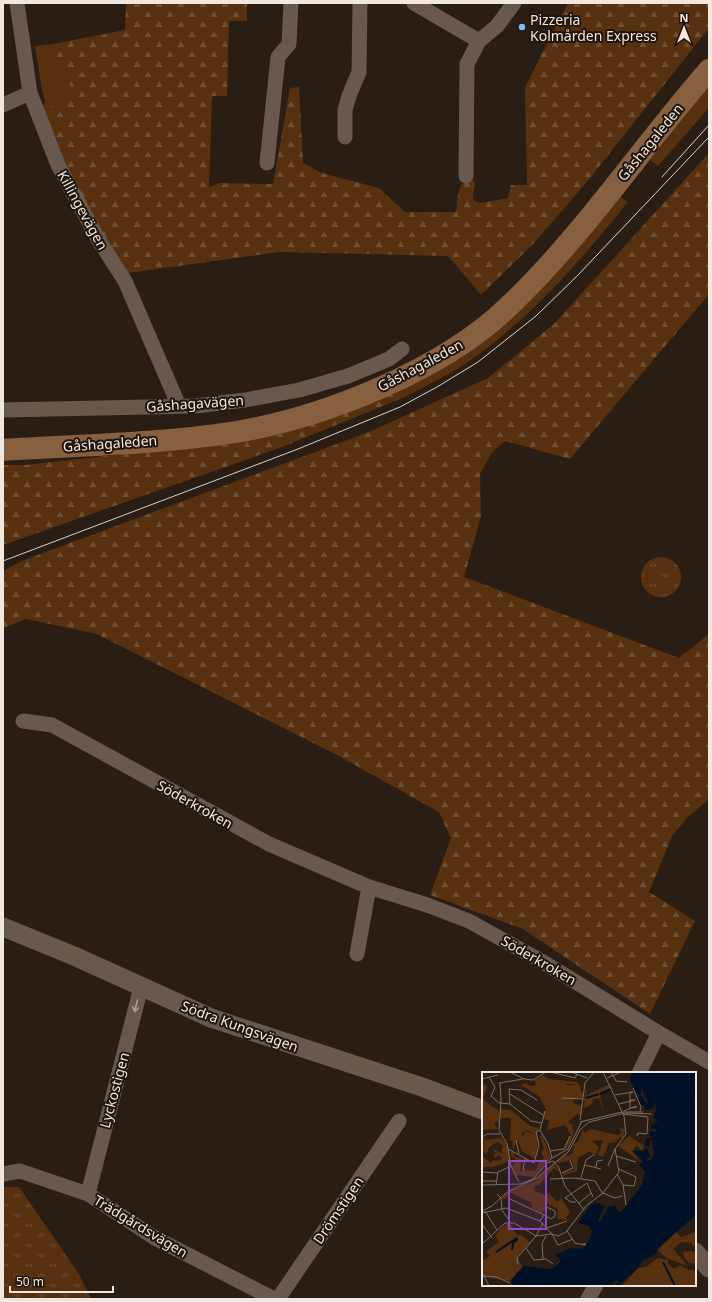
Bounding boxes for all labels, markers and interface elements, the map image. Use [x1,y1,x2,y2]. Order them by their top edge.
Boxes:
north arrow [664,8,704,48]
place label: Pizzeria Kolmården Express [530,10,657,45]
text: N [680,10,688,25]
marker: Pizzeria Kolmården Express [517,22,527,32]
street label: Gåshagaleden [613,99,687,185]
street label: Killingevägen [53,167,113,253]
street label: Gåshagaleden [374,334,466,396]
street label: Gåshagavägen [146,390,244,416]
street label: Gåshagaleden [62,430,158,456]
street label: Söderkroken [154,775,236,833]
street label: Söderkroken [498,931,580,989]
street label: Södra Kungsvägen [179,996,301,1056]
one-way arrow [132,999,139,1012]
street label: Lyckostigen [95,1050,133,1130]
inset map [482,1072,696,1286]
street label: Drömstigen [308,1172,368,1248]
street label: Trädgårdsvägen [90,1190,192,1262]
scale bar [10,1268,113,1294]
text: 50 m [16,1273,44,1290]

